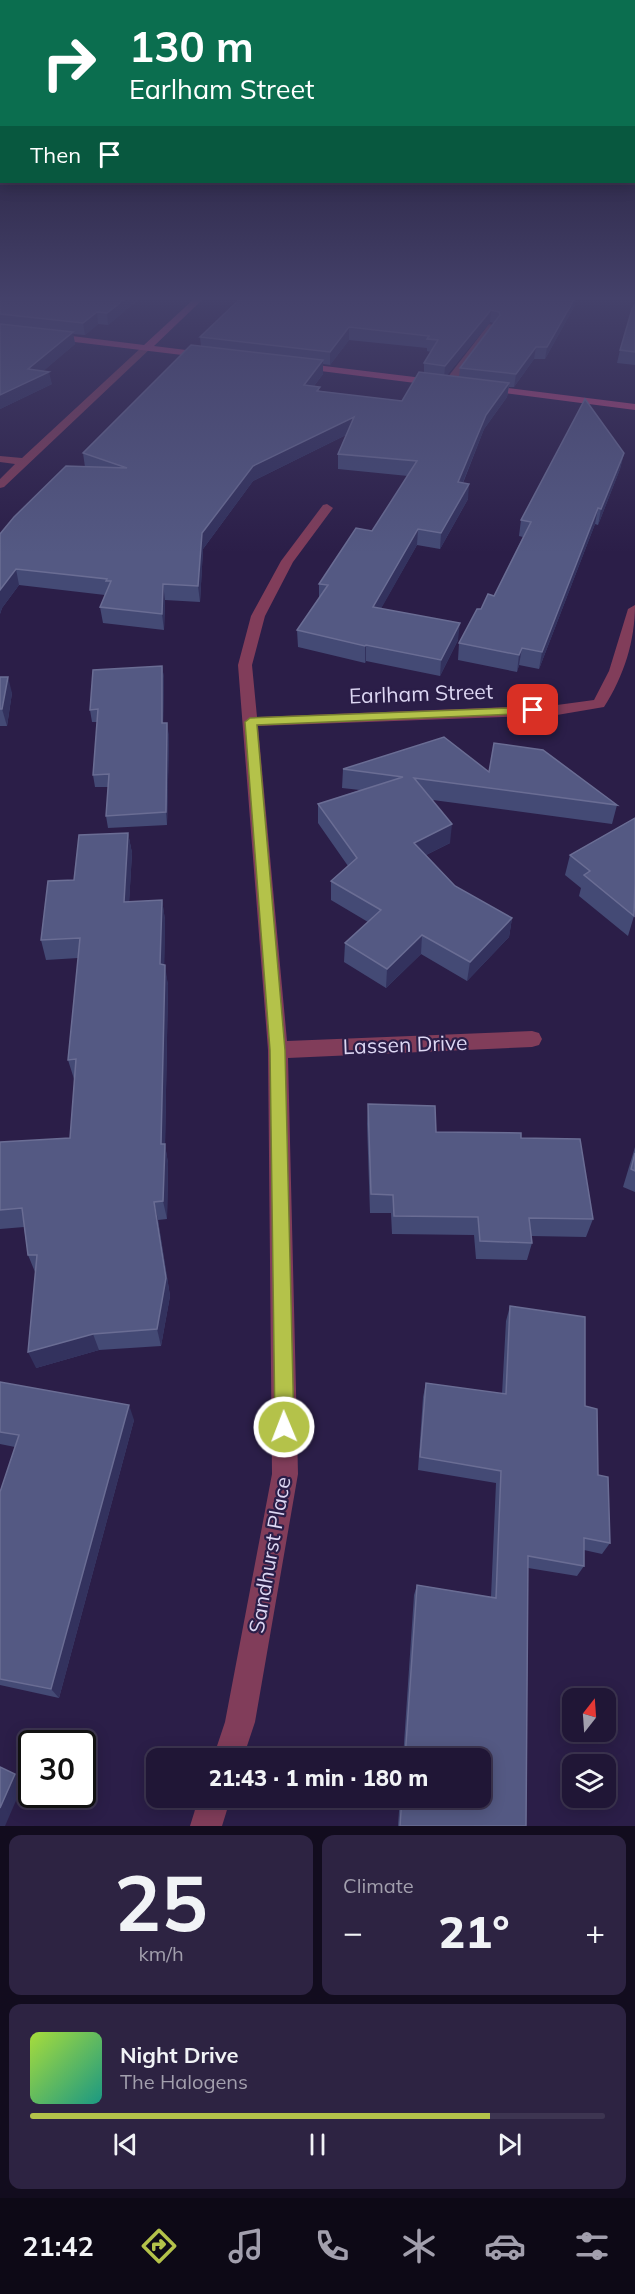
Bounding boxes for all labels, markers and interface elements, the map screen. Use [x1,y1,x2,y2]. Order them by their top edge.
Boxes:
text: 130 m [129,20,254,73]
icon: right [30,24,108,102]
text: Earlham Street [129,72,315,106]
icon: arrive [93,138,126,171]
text: Then [30,141,81,169]
street label: Earlham Street [348,677,494,709]
pin [507,684,558,735]
icon: arrive [516,693,549,726]
street label: Lassen Drive [342,1029,468,1059]
position arrow [252,1395,316,1459]
street label: Sandhurst Place [242,1474,296,1635]
north arrow [562,1688,616,1742]
map controls [562,1688,616,1808]
speed limit sign: 30 [18,1730,96,1808]
button: layers [562,1754,616,1808]
text: 21:43 · 1 min · 180 m [209,1764,428,1792]
text: 25 [114,1853,208,1951]
text: Climate [343,1873,414,1898]
text: 21° [438,1903,510,1959]
text: − [343,1911,363,1952]
text: + [585,1911,605,1952]
text: km/h [138,1941,184,1966]
text: Night Drive [120,2041,239,2069]
text: The Halogens [120,2069,248,2094]
icon: previous [109,2128,142,2161]
icon: pause [301,2128,334,2161]
icon: next [493,2128,526,2161]
icon: directions [138,2225,180,2267]
icon: music [225,2225,267,2267]
icon: phone [311,2225,353,2267]
icon: climate [398,2225,440,2267]
icon: car [484,2225,526,2267]
icon: filters [571,2225,613,2267]
text: 21:42 [22,2229,94,2263]

